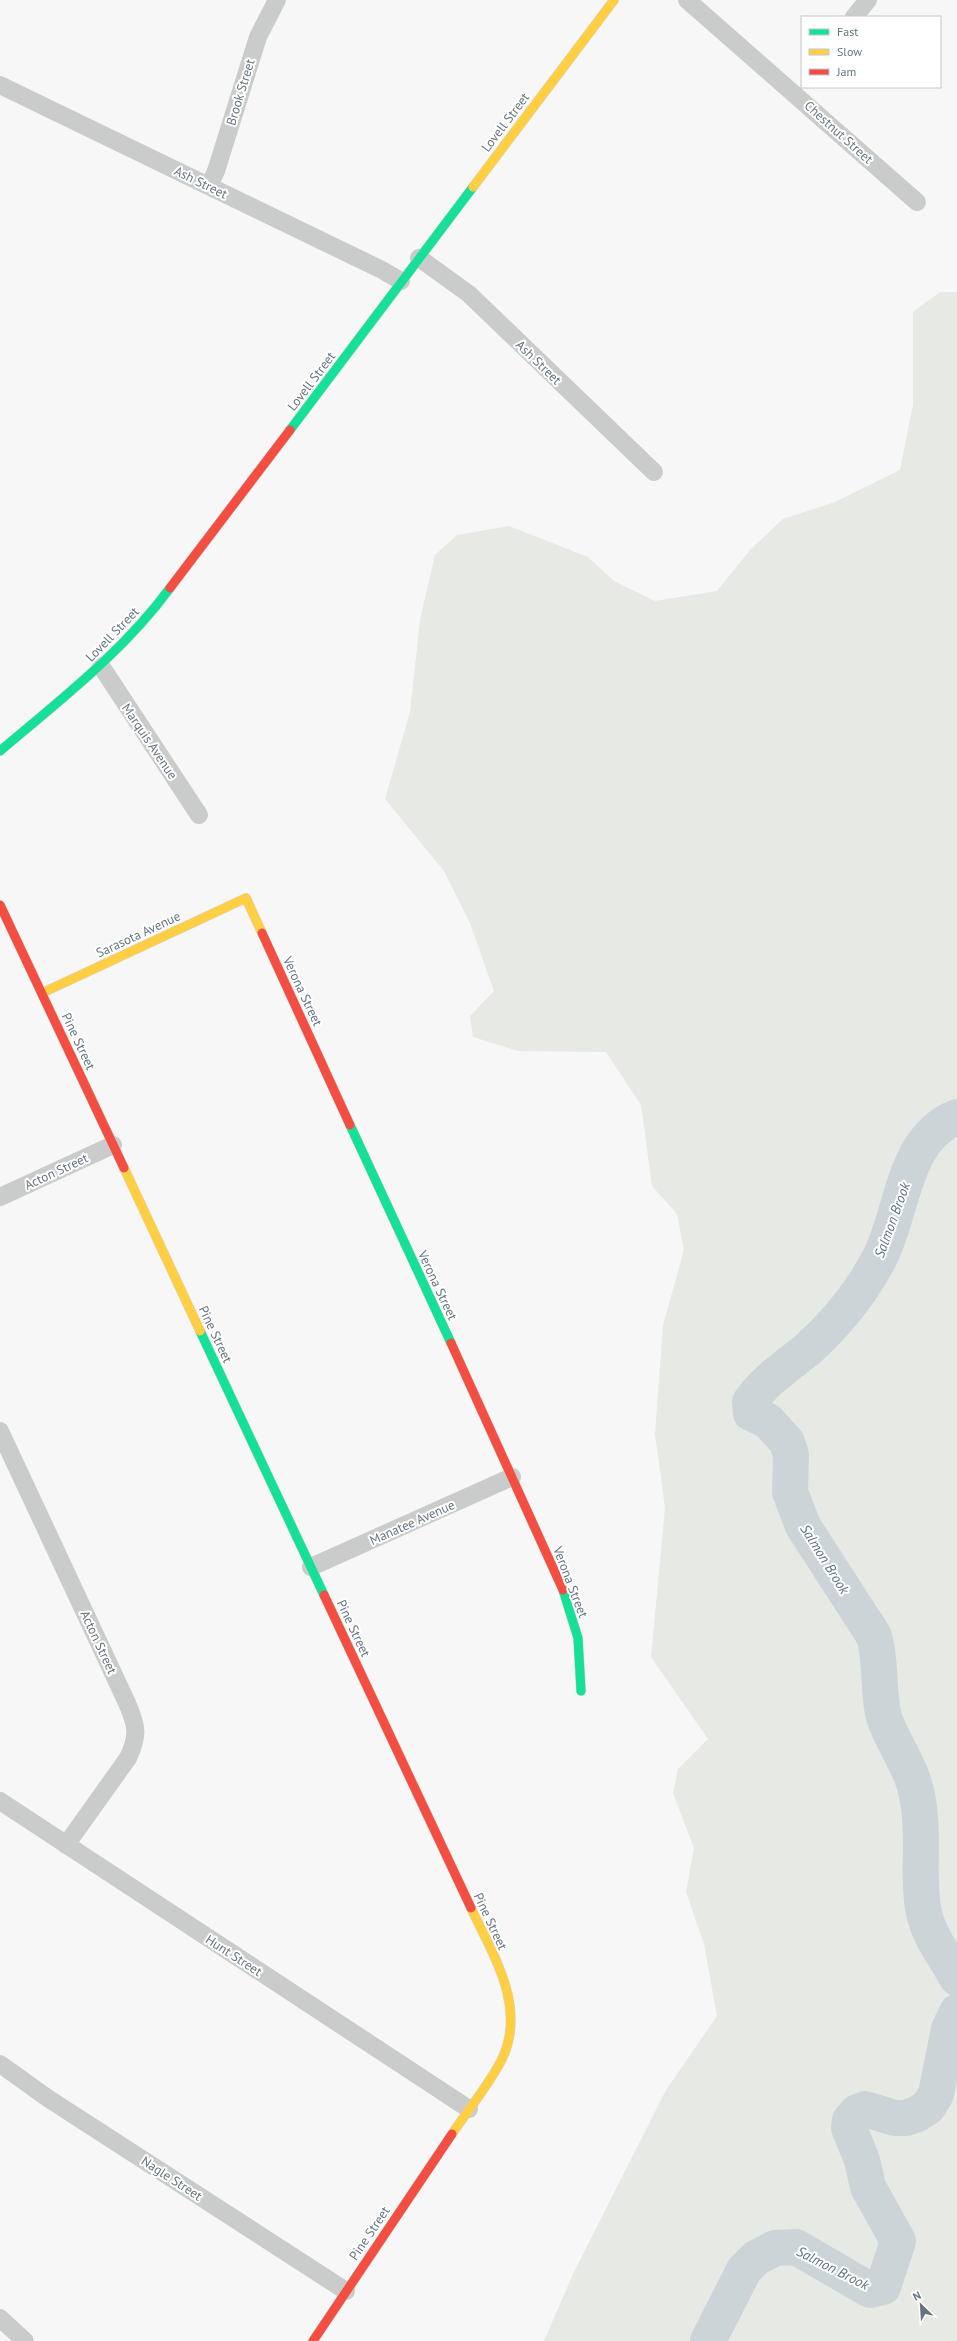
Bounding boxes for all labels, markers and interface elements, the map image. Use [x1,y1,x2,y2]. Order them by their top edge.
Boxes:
legend [801,16,941,88]
text: Fast [837,24,858,39]
text: Slow [837,44,862,59]
street label: Brook Street [222,56,259,127]
text: Jam [836,64,856,79]
street label: Lovell Street [478,89,534,155]
street label: Chestnut Street [801,97,877,168]
street label: Ash Street [171,162,231,203]
street label: Ash Street [512,336,565,389]
street label: Lovell Street [284,348,340,414]
street label: Lovell Street [82,603,143,665]
street label: Marquis Avenue [118,700,181,782]
street label: Sarasota Avenue [93,907,183,961]
street label: Verona Street [279,953,326,1029]
street label: Pine Street [58,1010,99,1073]
street label: Acton Street [22,1149,91,1194]
water label: Salmon Brook [870,1179,914,1260]
street label: Verona Street [414,1247,461,1323]
street label: Pine Street [195,1303,236,1366]
street label: Manatee Avenue [367,1496,457,1549]
water label: Salmon Brook [796,1521,854,1598]
street label: Verona Street [549,1543,592,1621]
street label: Pine Street [333,1597,374,1660]
street label: Acton Street [76,1608,121,1677]
street label: Pine Street [470,1890,511,1953]
street label: Hunt Street [202,1931,266,1980]
street label: Nagle Street [138,2152,206,2205]
street label: Pine Street [345,2203,394,2263]
water label: Salmon Brook [794,2242,873,2294]
north arrow [901,2285,941,2325]
text: N [911,2288,923,2304]

